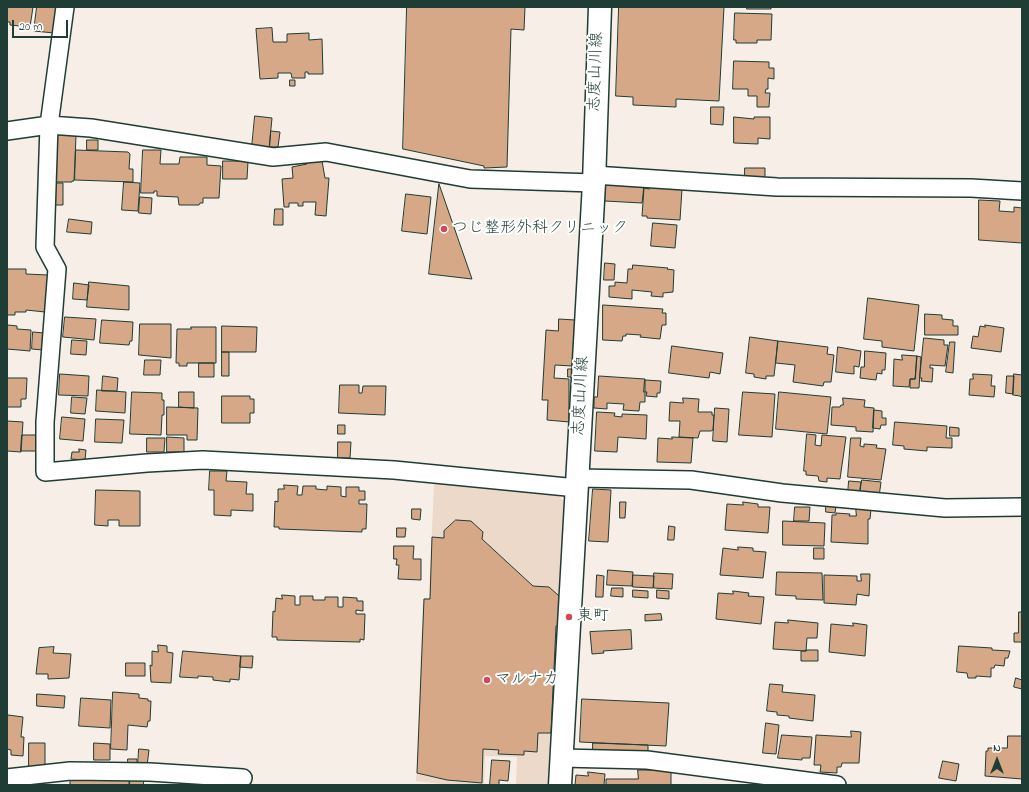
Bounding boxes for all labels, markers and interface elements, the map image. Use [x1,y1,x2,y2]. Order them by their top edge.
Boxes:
scale bar [14,12,70,38]
text: 20 m [19,18,42,36]
street label: 志度山川線 [586,32,608,112]
place label: つじ整形外科クリニック [452,219,628,239]
marker: つじ整形外科クリニック [439,224,449,234]
street label: 志度山川線 [570,356,594,436]
place label: 東町 [577,607,609,627]
marker: 東町 [564,612,574,622]
place label: マルナカ [495,670,559,690]
marker: マルナカ [482,675,492,685]
north arrow [977,740,1017,780]
text: N [993,740,1001,756]

